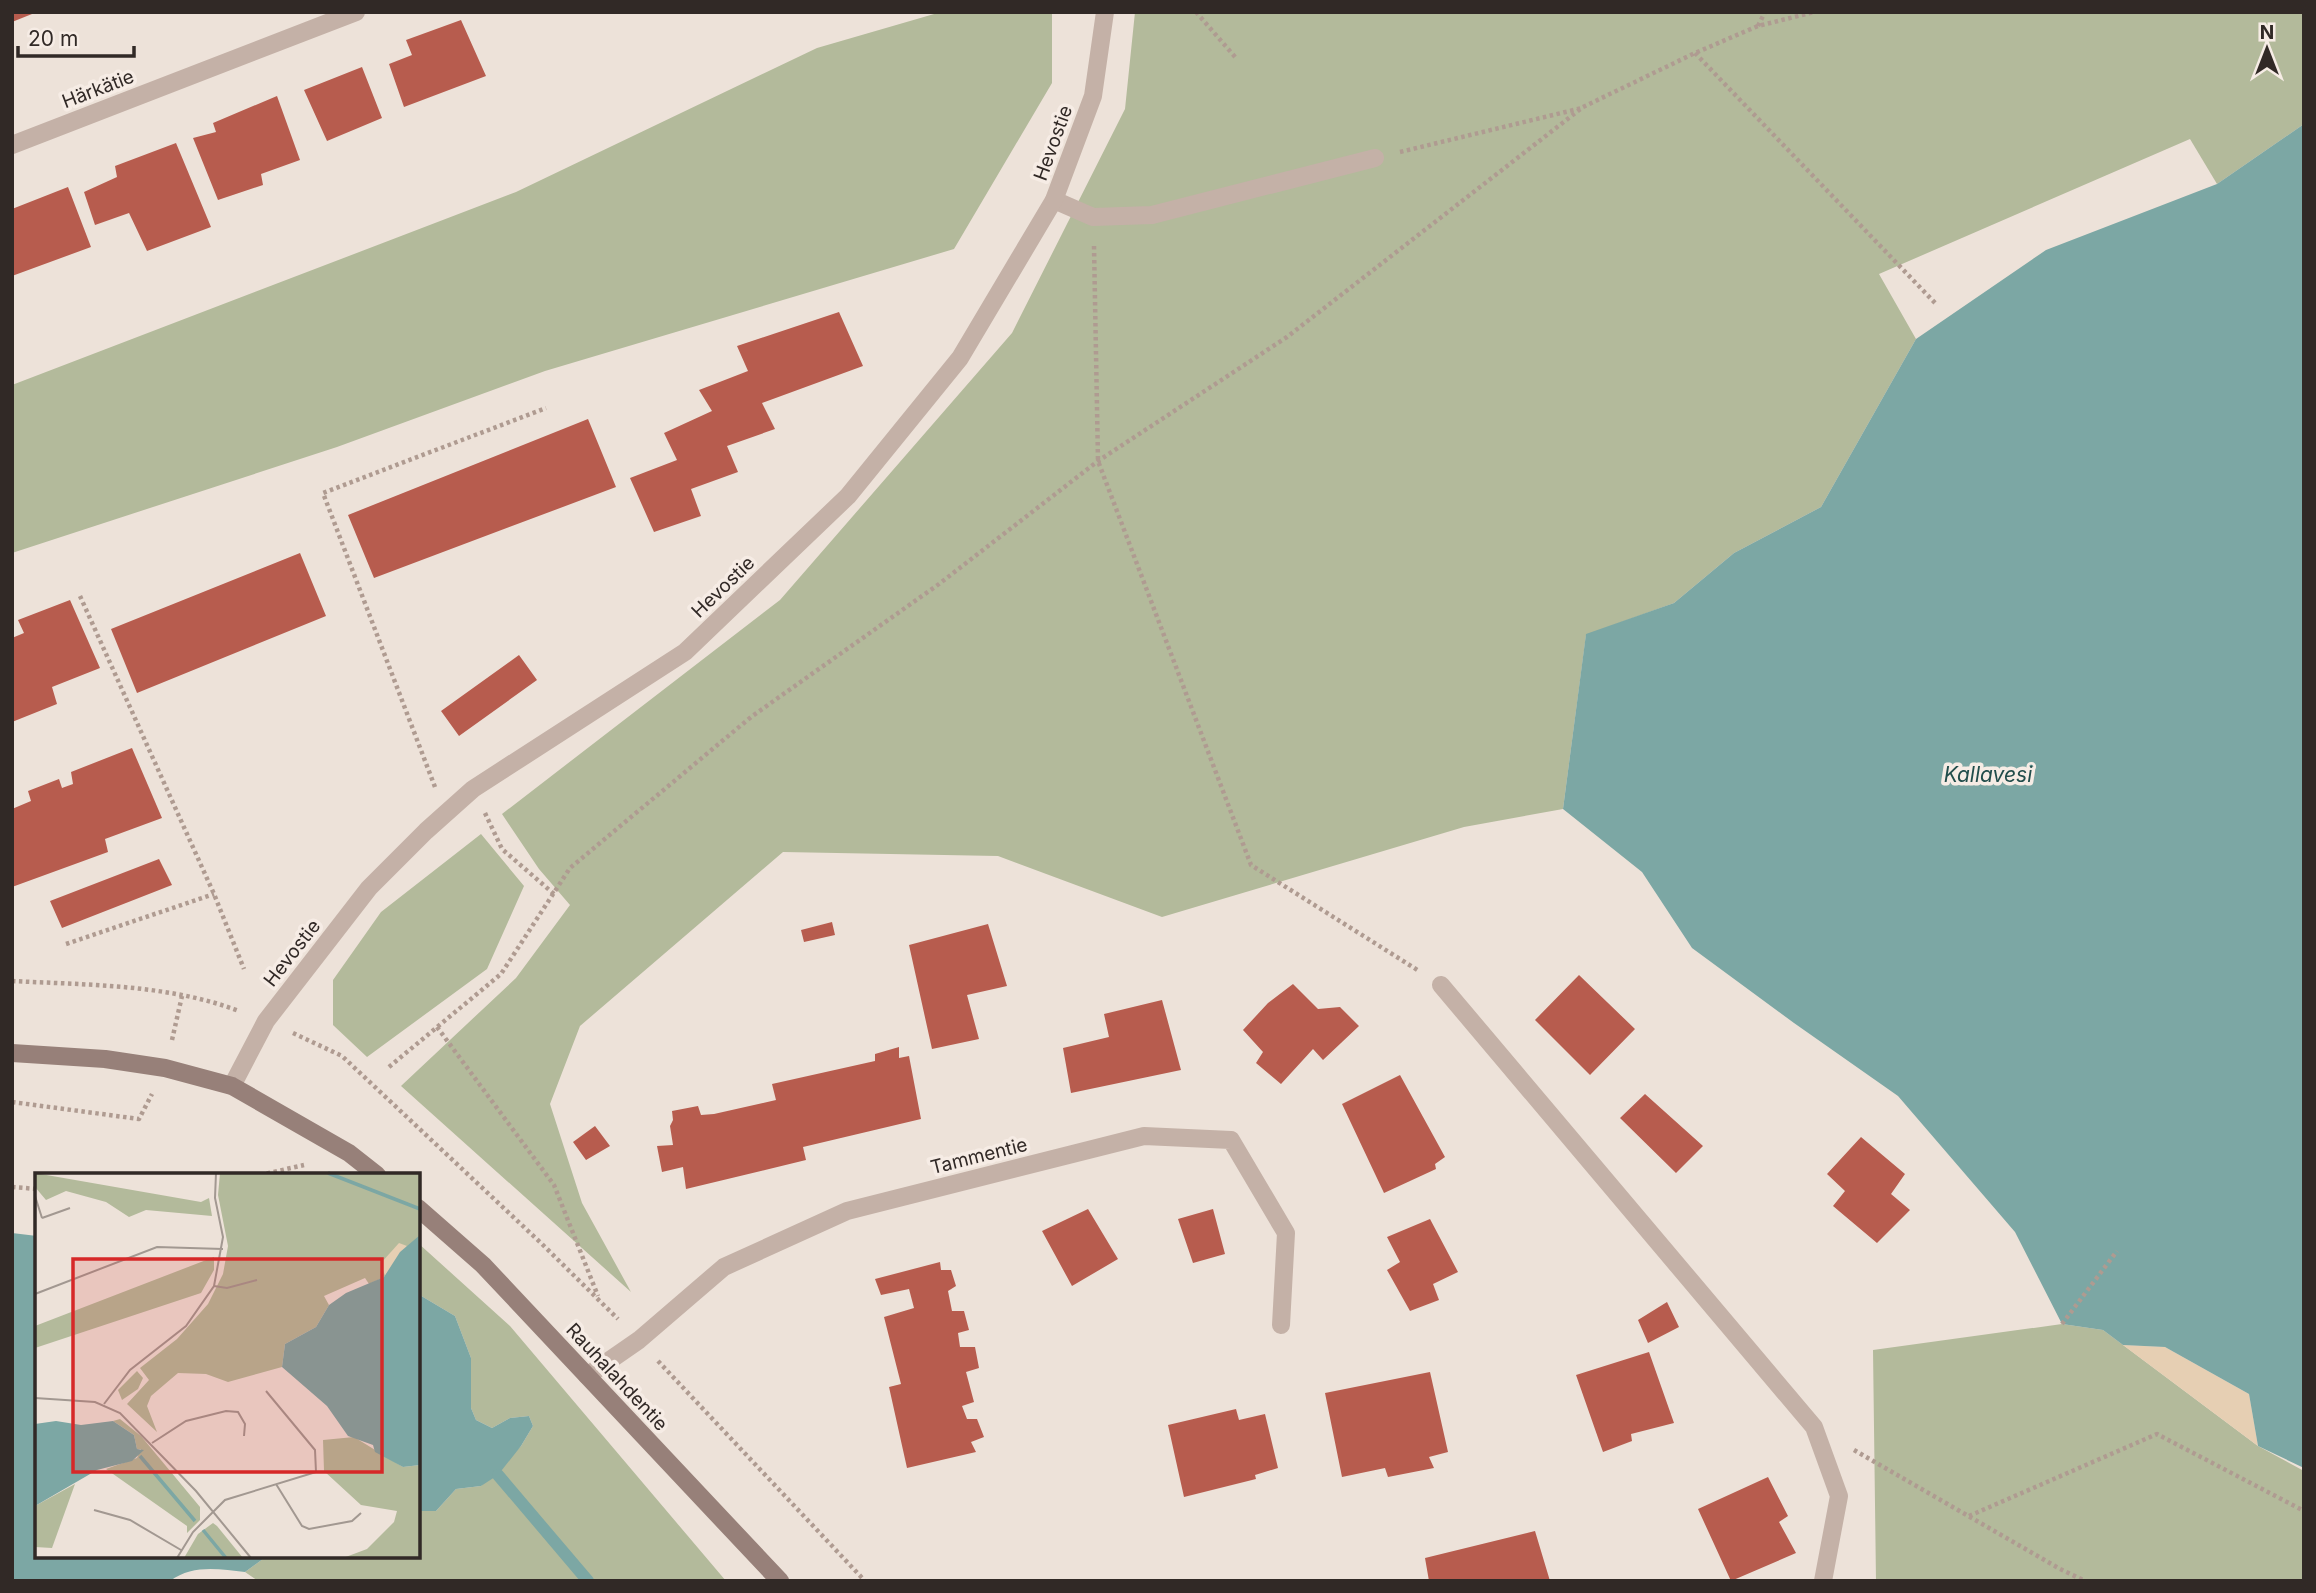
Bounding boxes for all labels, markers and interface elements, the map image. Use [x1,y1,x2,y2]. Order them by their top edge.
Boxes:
scale bar [18,14,133,58]
north arrow [2232,14,2302,84]
text: N [2260,21,2274,44]
text: 20 m [28,26,78,51]
street label: Härkätie [59,65,137,113]
street label: Hevostie [1029,102,1077,184]
street label: Hevostie [687,551,759,623]
water label: Kallavesi [1944,762,2033,787]
street label: Hevostie [259,915,325,991]
street label: Tammentie [928,1133,1030,1179]
inset map [35,1173,420,1558]
street label: Rauhalahdentie [561,1319,673,1435]

